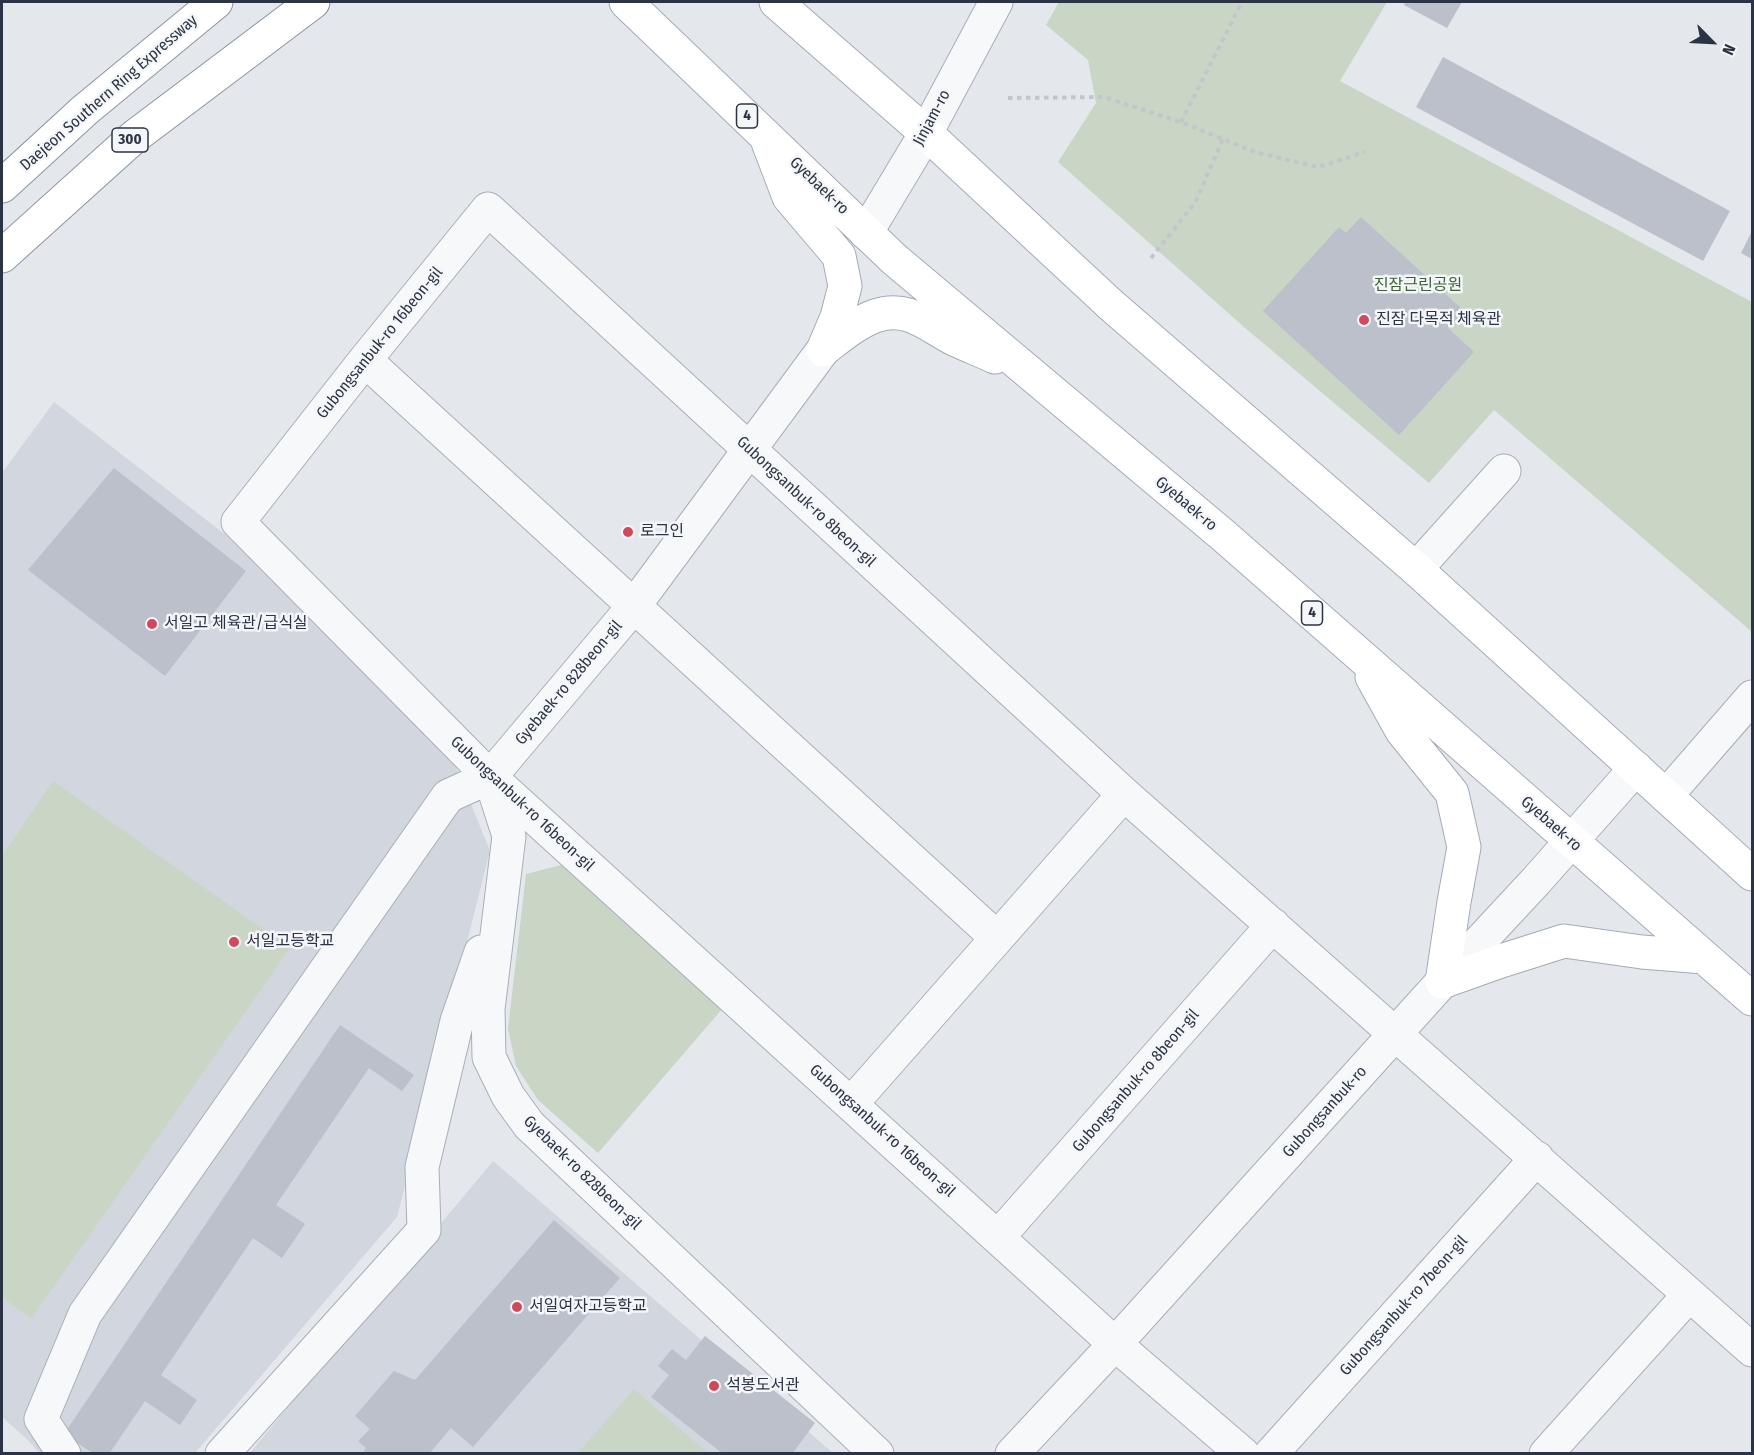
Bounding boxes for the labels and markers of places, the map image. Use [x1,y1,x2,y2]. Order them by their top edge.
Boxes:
place label: 진잠 다목적 체육관 [1376,310,1501,330]
marker: 진잠 다목적 체육관 [1357,313,1371,327]
place label: 로그인 [640,522,684,542]
marker: 로그인 [621,525,635,539]
place label: 서일고 체육관/급식실 [164,614,308,634]
marker: 서일고 체육관/급식실 [145,617,159,631]
place label: 서일고등학교 [246,932,334,952]
marker: 서일고등학교 [227,935,241,949]
place label: 서일여자고등학교 [529,1297,647,1317]
marker: 서일여자고등학교 [510,1300,524,1314]
place label: 석봉도서관 [726,1376,800,1396]
marker: 석봉도서관 [707,1379,721,1393]

